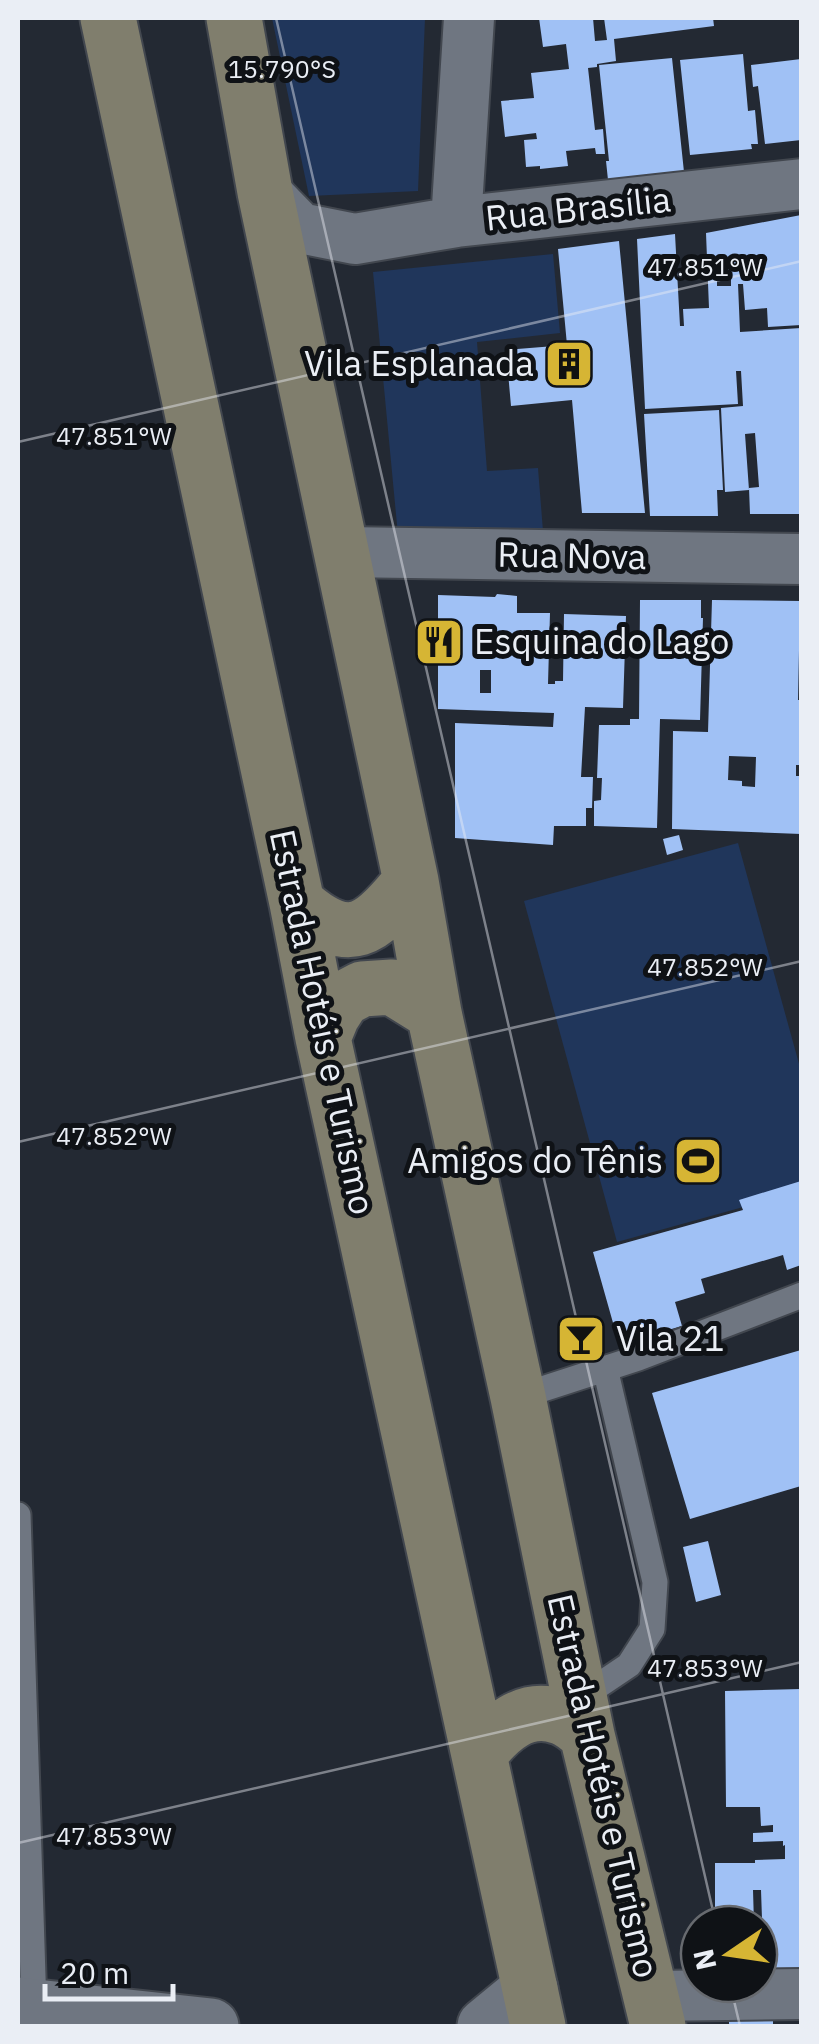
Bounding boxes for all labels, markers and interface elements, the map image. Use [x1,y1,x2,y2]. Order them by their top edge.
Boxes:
text: 15.790°S [228,52,336,85]
street label: Rua Brasília [483,175,673,241]
text: 47.851°W [647,250,763,283]
building icon: Vila Esplanada [543,338,595,390]
place label: Vila Esplanada [304,340,534,386]
text: 47.851°W [56,419,172,452]
street label: Rua Nova [497,531,647,579]
restaurant icon: Esquina do Lago [413,616,465,668]
place label: Esquina do Lago [474,618,729,664]
street label: Estrada Hotéis e Turismo [260,825,386,1218]
text: 47.852°W [647,950,763,983]
text: 47.852°W [56,1119,172,1152]
sports icon: Amigos do Tênis [672,1135,724,1187]
place label: Amigos do Tênis [407,1137,663,1183]
bar icon: Vila 21 [555,1313,607,1365]
place label: Vila 21 [616,1315,725,1361]
street label: Estrada Hotéis e Turismo [537,1589,671,1982]
text: 47.853°W [647,1651,763,1684]
text: 47.853°W [56,1819,172,1852]
north arrow [679,1904,779,2004]
scale bar [45,1939,172,2001]
text: N [684,1946,724,1974]
text: 20 m [60,1953,129,1992]

